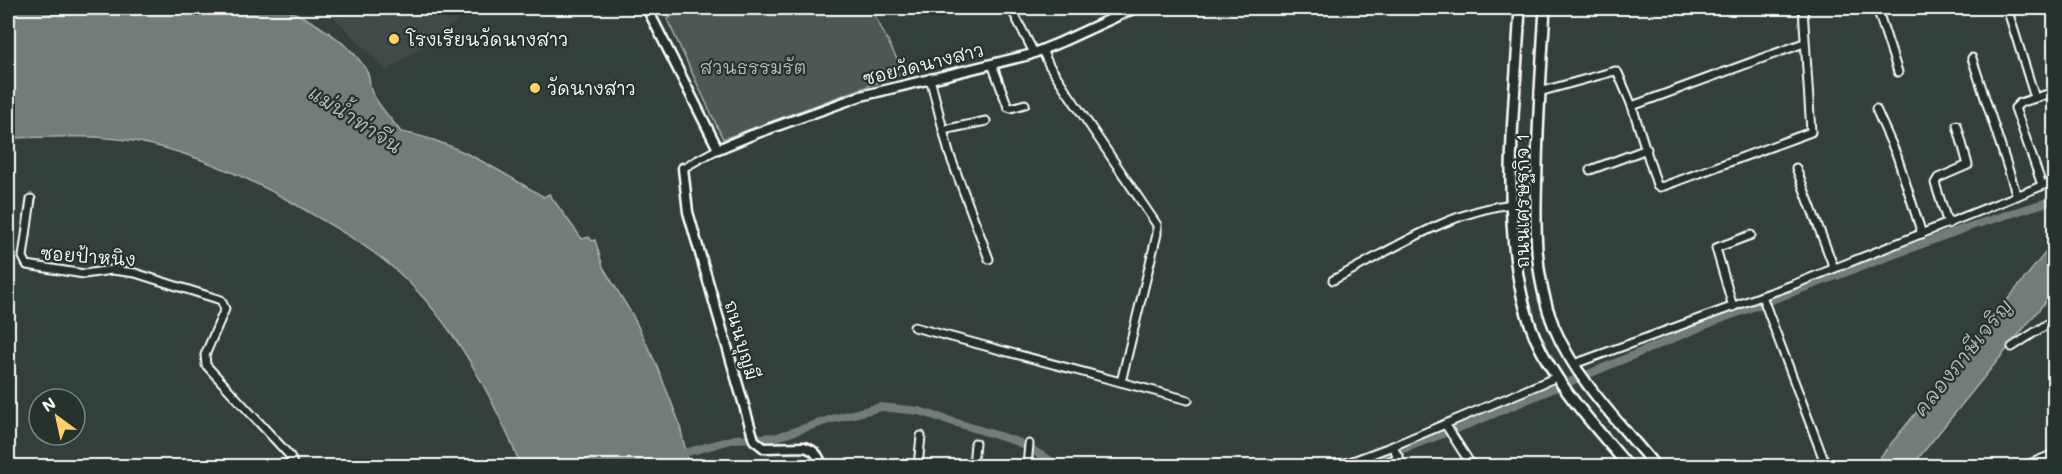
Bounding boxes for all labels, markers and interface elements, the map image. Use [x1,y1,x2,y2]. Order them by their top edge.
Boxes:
place label: โรงเรียนวัดนางสาว [405,27,568,51]
marker: โรงเรียนวัดนางสาว [387,32,401,46]
street label: ซอยวัดนางสาว [860,37,986,91]
park label: สวนธรรมรัต [700,55,806,79]
water label: แม่น้ำท่าจีน [304,76,410,159]
place label: วัดนางสาว [547,76,636,100]
marker: วัดนางสาว [528,81,542,95]
street label: ถนนเศรษฐกิจ 1 [1510,133,1535,269]
street label: ซอยป้าหนิง [39,241,137,271]
water label: คลองภาษีเจริญ [1907,293,2017,421]
street label: ถนนบุญมี [717,297,765,383]
north arrow [27,387,87,447]
text: N [38,392,59,416]

